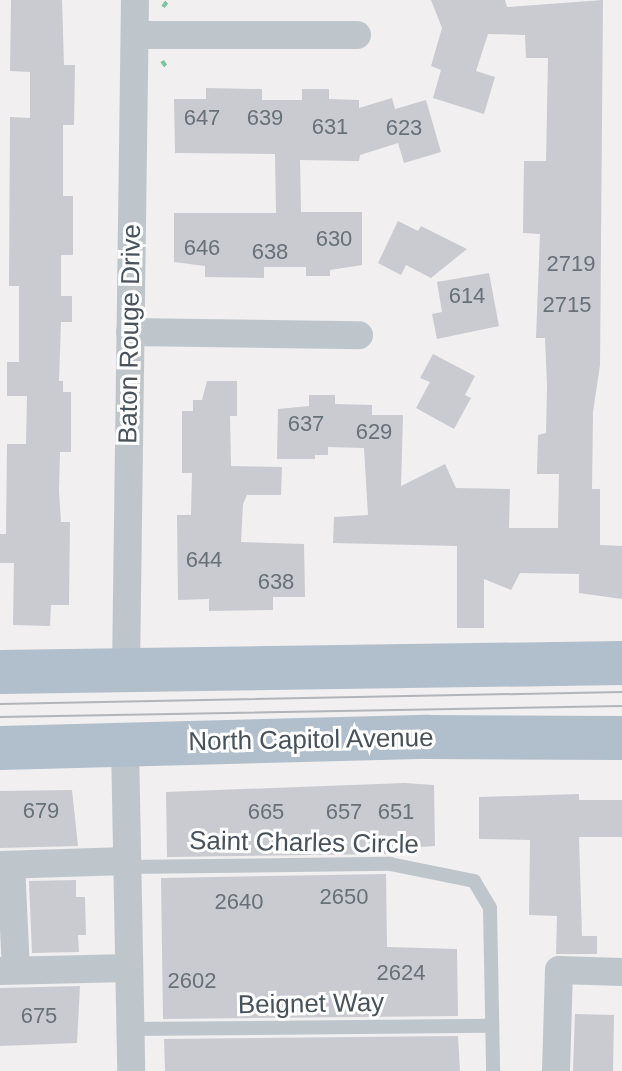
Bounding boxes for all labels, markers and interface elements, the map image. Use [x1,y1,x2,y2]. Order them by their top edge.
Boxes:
house number: 647 [184,105,220,131]
house number: 639 [247,105,283,131]
house number: 631 [312,114,348,140]
house number: 623 [386,115,422,141]
street label: Baton Rouge Drive [112,224,148,444]
house number: 630 [316,226,352,252]
house number: 646 [184,235,220,261]
house number: 638 [252,239,288,265]
house number: 2719 [547,251,595,277]
house number: 614 [449,283,485,309]
house number: 2715 [543,292,591,318]
house number: 637 [288,411,324,437]
house number: 629 [356,419,392,445]
house number: 644 [186,547,222,573]
house number: 638 [258,569,294,595]
street label: North Capitol Avenue [187,722,435,758]
house number: 679 [23,798,59,824]
house number: 665 [248,799,284,825]
house number: 657 [326,799,362,825]
house number: 651 [378,799,414,825]
street label: Saint Charles Circle [189,825,419,861]
house number: 2650 [320,884,368,910]
house number: 2640 [215,889,263,915]
house number: 2624 [377,960,425,986]
house number: 2602 [168,968,216,994]
street label: Beignet Way [238,987,384,1021]
house number: 675 [21,1003,57,1029]

